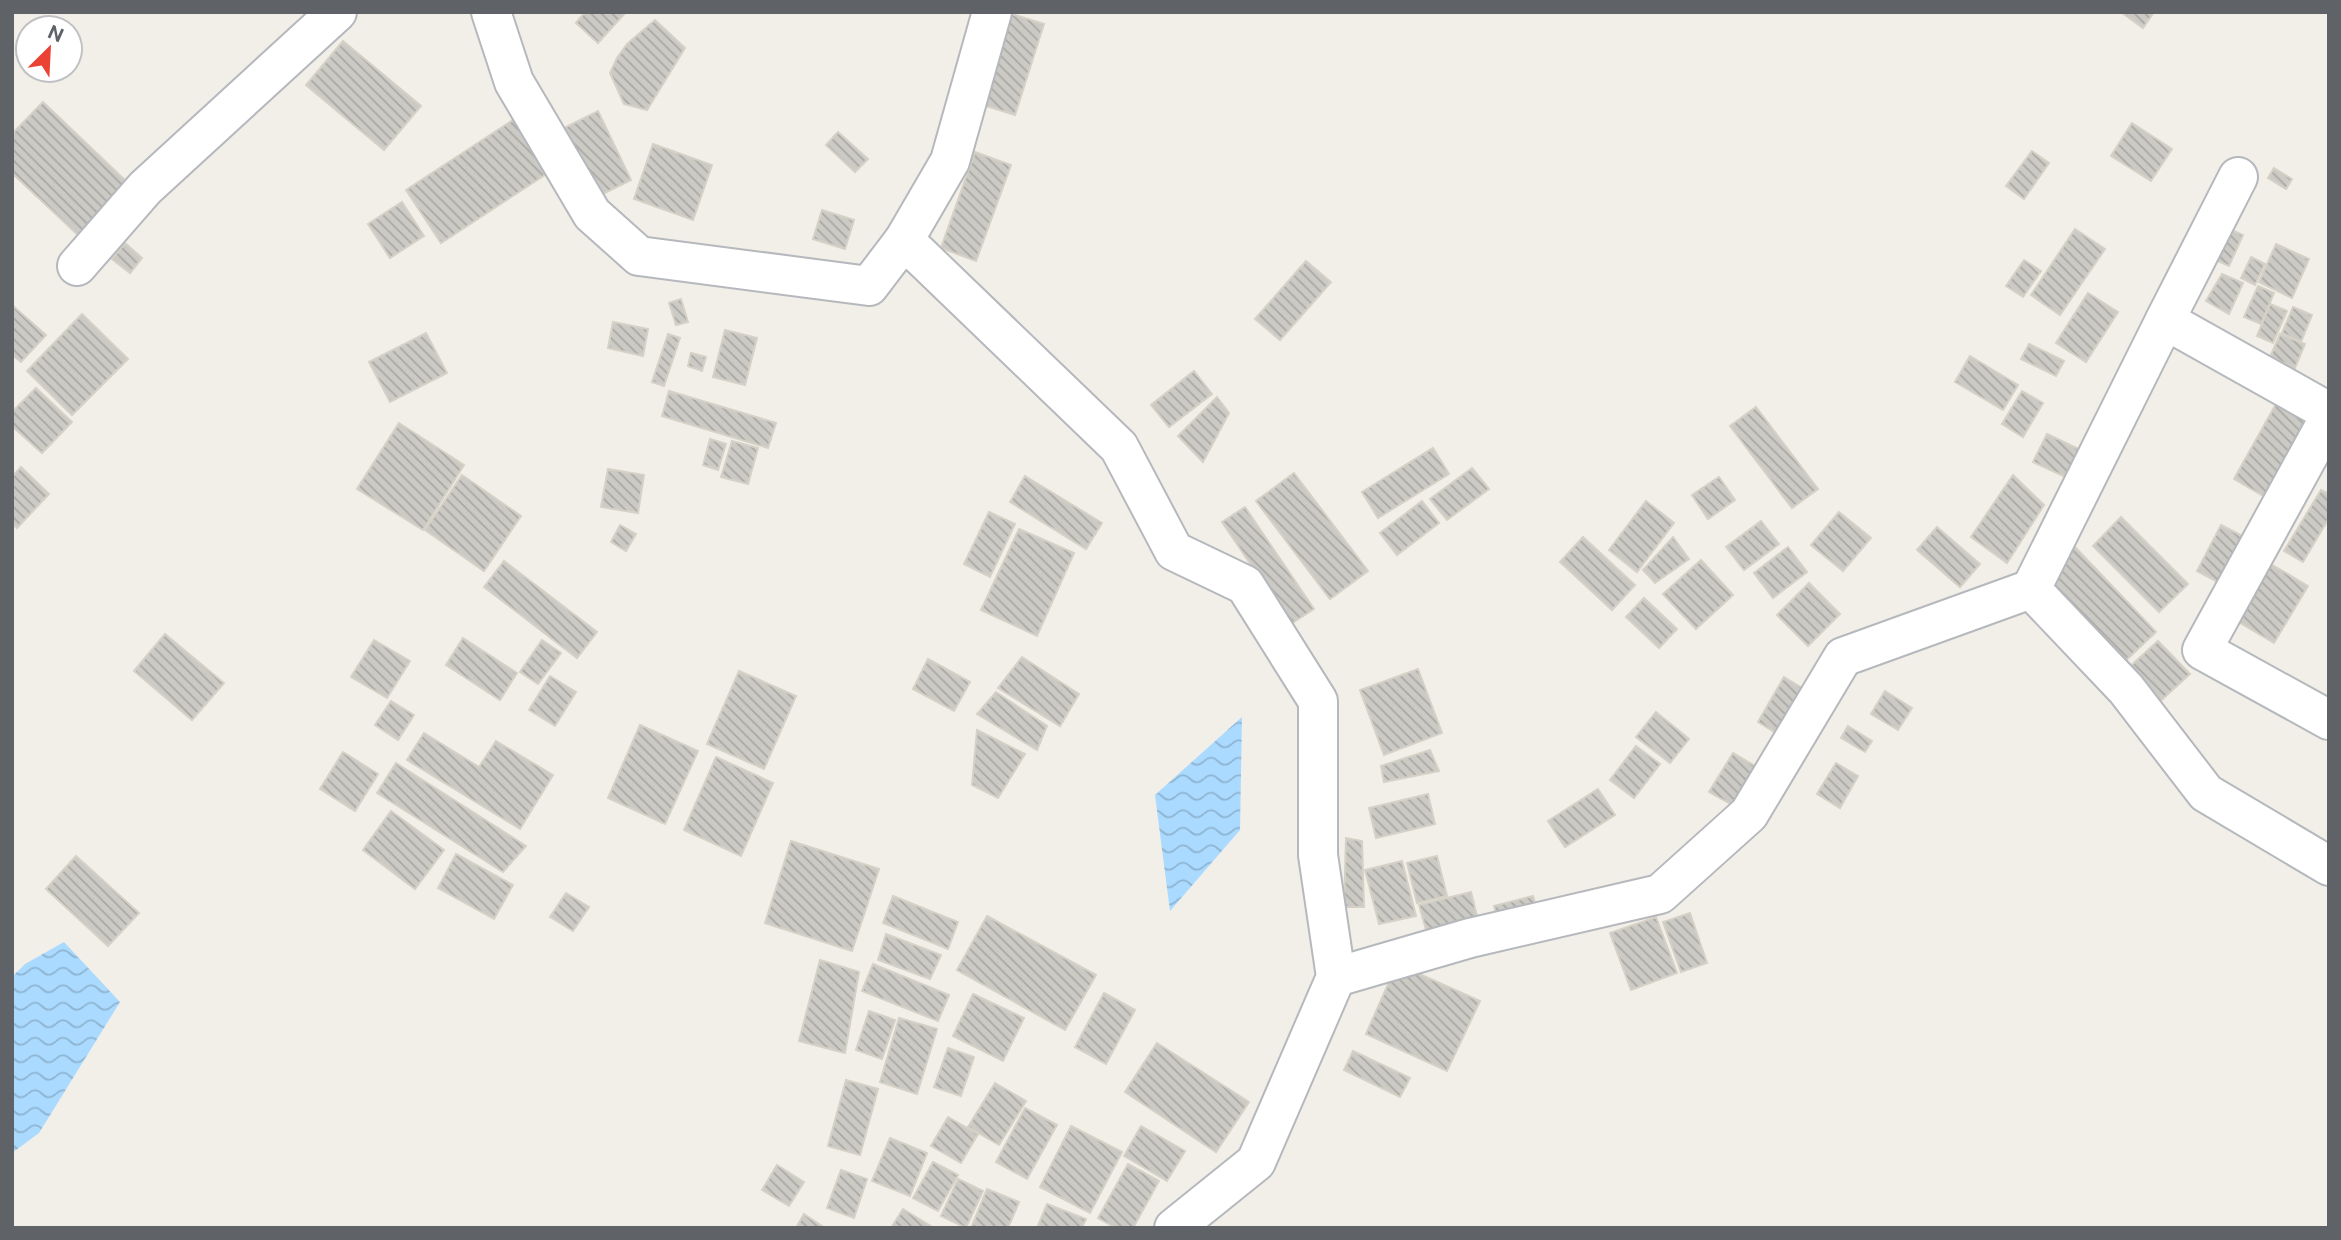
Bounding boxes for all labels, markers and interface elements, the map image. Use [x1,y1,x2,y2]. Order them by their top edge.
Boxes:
north arrow [14,14,84,84]
text: N [45,20,67,47]

